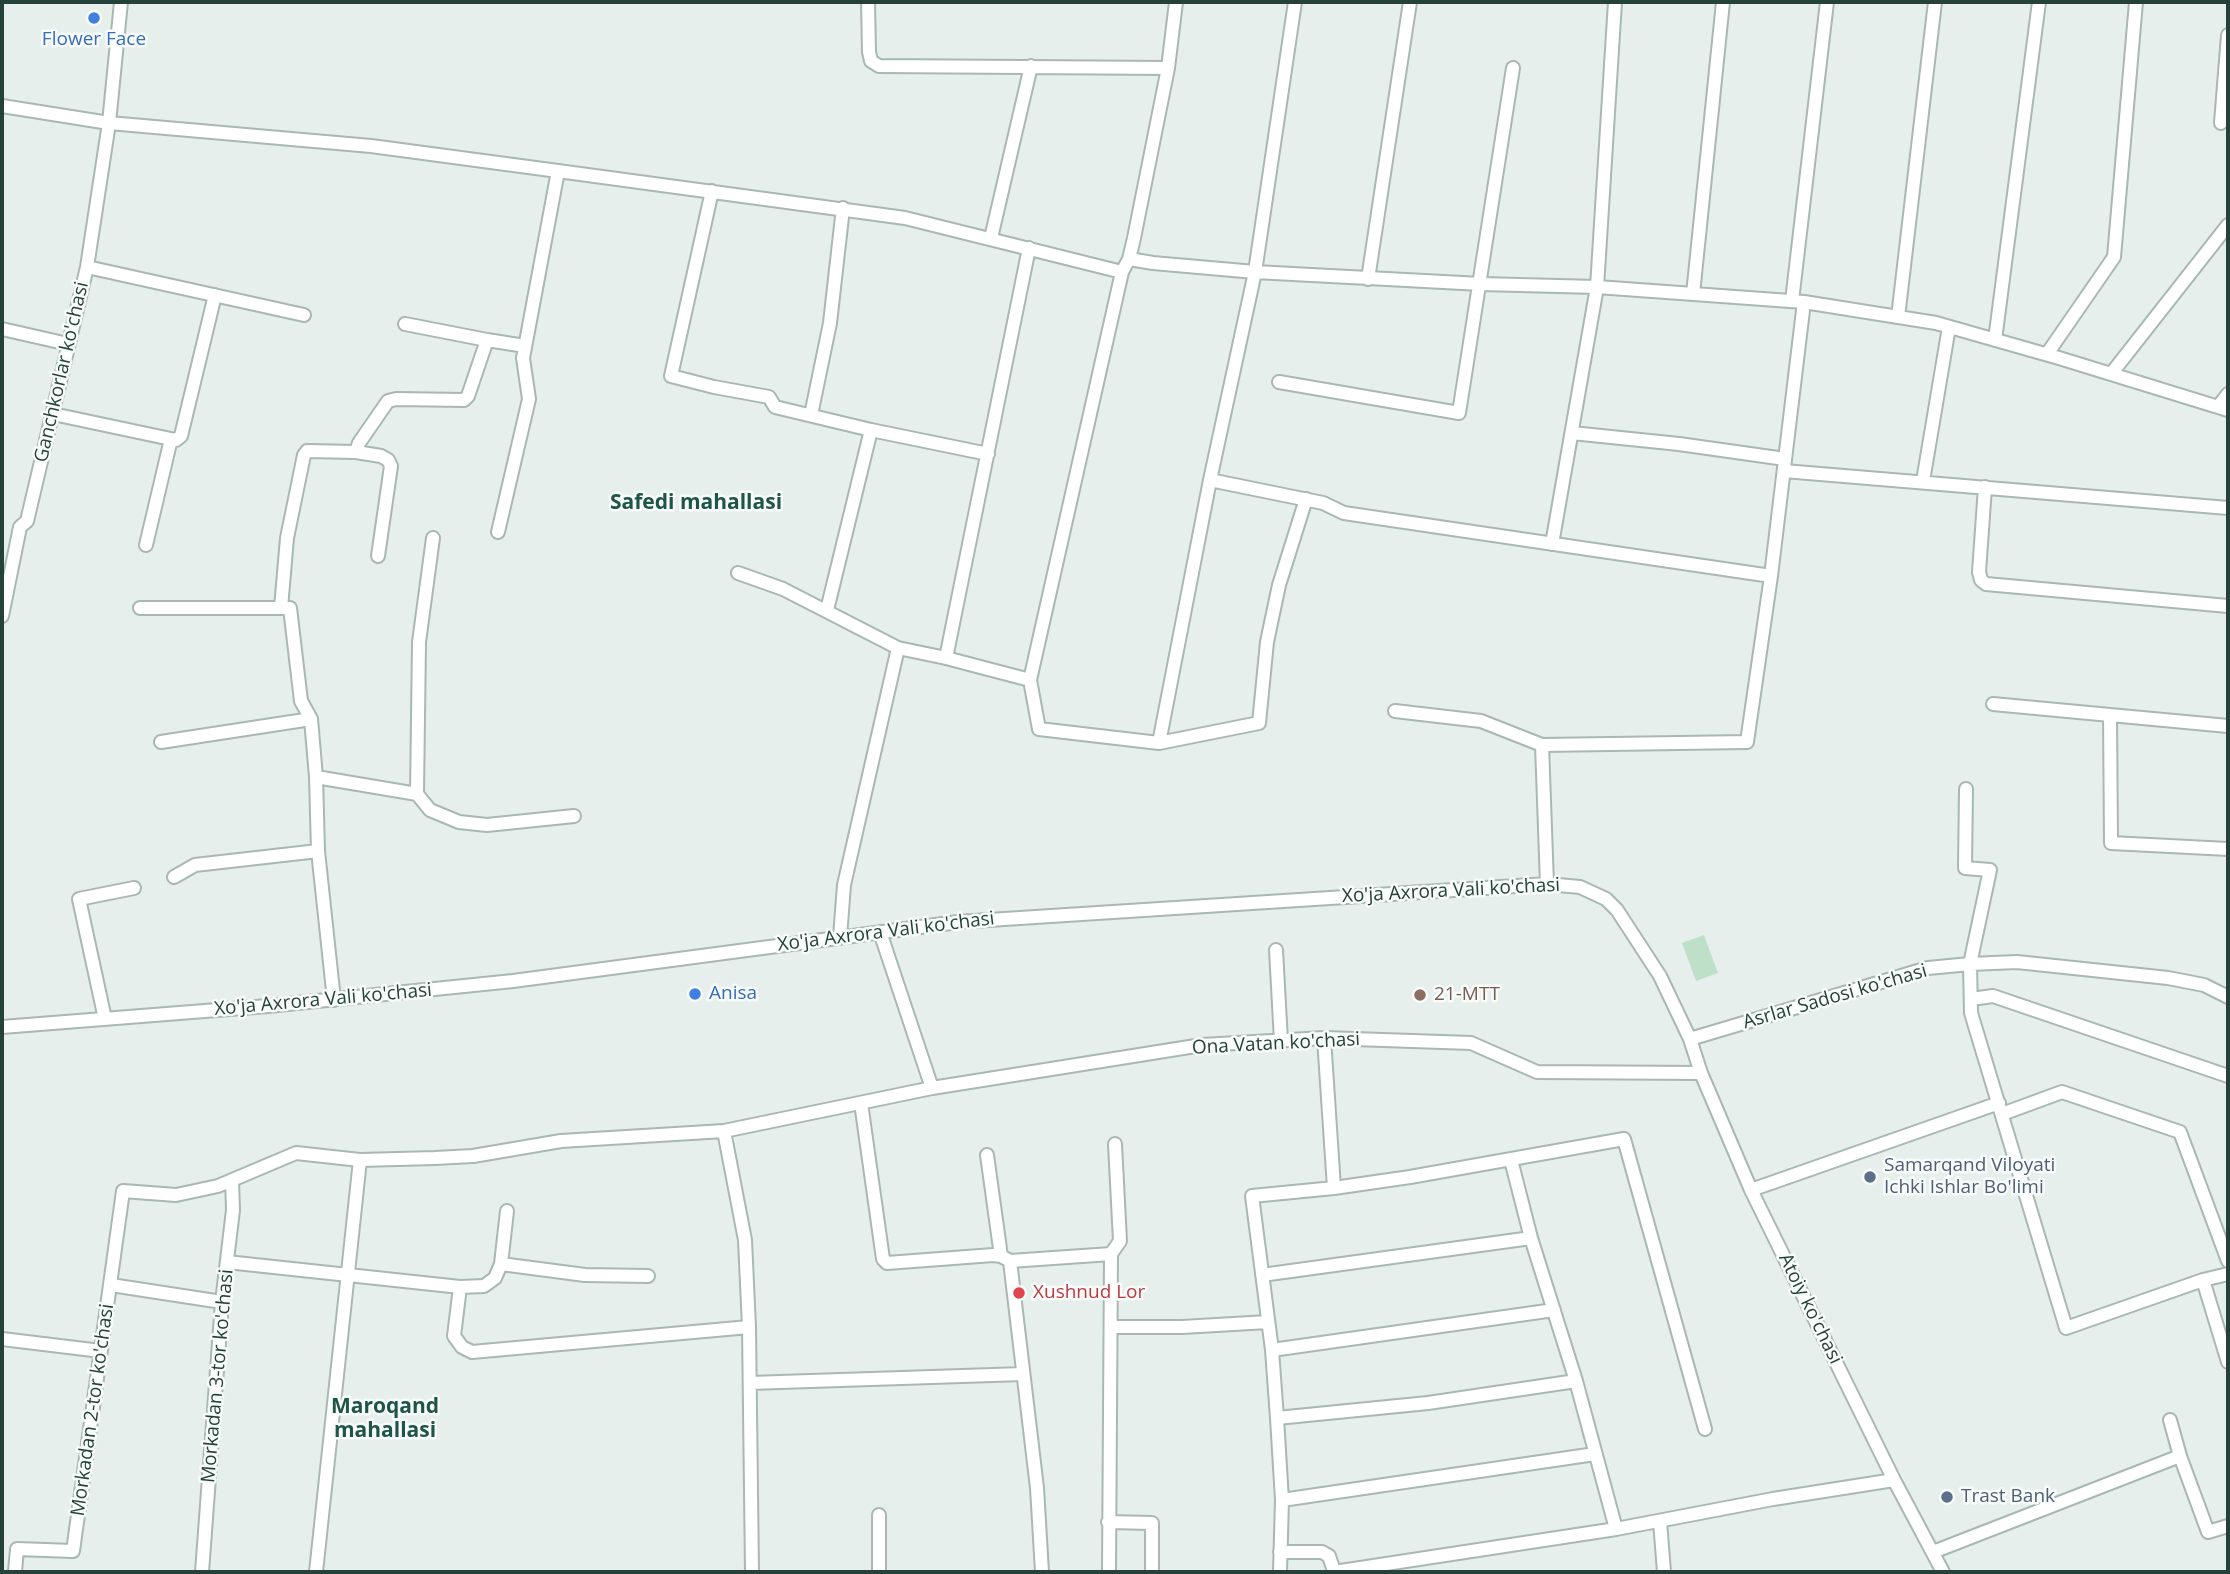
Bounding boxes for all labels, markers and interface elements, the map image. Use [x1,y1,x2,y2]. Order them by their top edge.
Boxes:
marker: Flower Face [86,10,102,26]
place label: Flower Face [42,29,146,51]
street label: Ganchkorlar ko'chasi [30,279,94,465]
district label: Safedi mahallasi [610,490,782,516]
street label: Xo'ja Axrora Vali ko'chasi [1341,874,1561,908]
street label: Xo'ja Axrora Vali ko'chasi [776,907,996,957]
street label: Asrlar Sadosi ko'chasi [1740,960,1930,1034]
street label: Xo'ja Axrora Vali ko'chasi [213,979,433,1021]
place label: Anisa [709,983,757,1005]
place label: 21-MTT [1434,984,1500,1006]
marker: Anisa [687,986,703,1002]
marker: 21-MTT [1412,987,1428,1003]
street label: Ona Vatan ko'chasi [1191,1028,1361,1060]
place label: Samarqand Viloyati Ichki Ishlar Bo'limi [1884,1155,2055,1199]
marker: Samarqand Viloyati Ichki Ishlar Bo'limi [1862,1169,1878,1185]
street label: Atoiy ko'chasi [1773,1250,1847,1368]
street label: Morkadan 3-tor ko'chasi [197,1268,239,1484]
place label: Xushnud Lor [1033,1282,1145,1304]
marker: Xushnud Lor [1011,1285,1027,1301]
street label: Morkadan 2-tor ko'chasi [67,1302,119,1518]
district label: Maroqand mahallasi [331,1394,439,1444]
place label: Trast Bank [1961,1486,2055,1508]
marker: Trast Bank [1939,1489,1955,1505]

